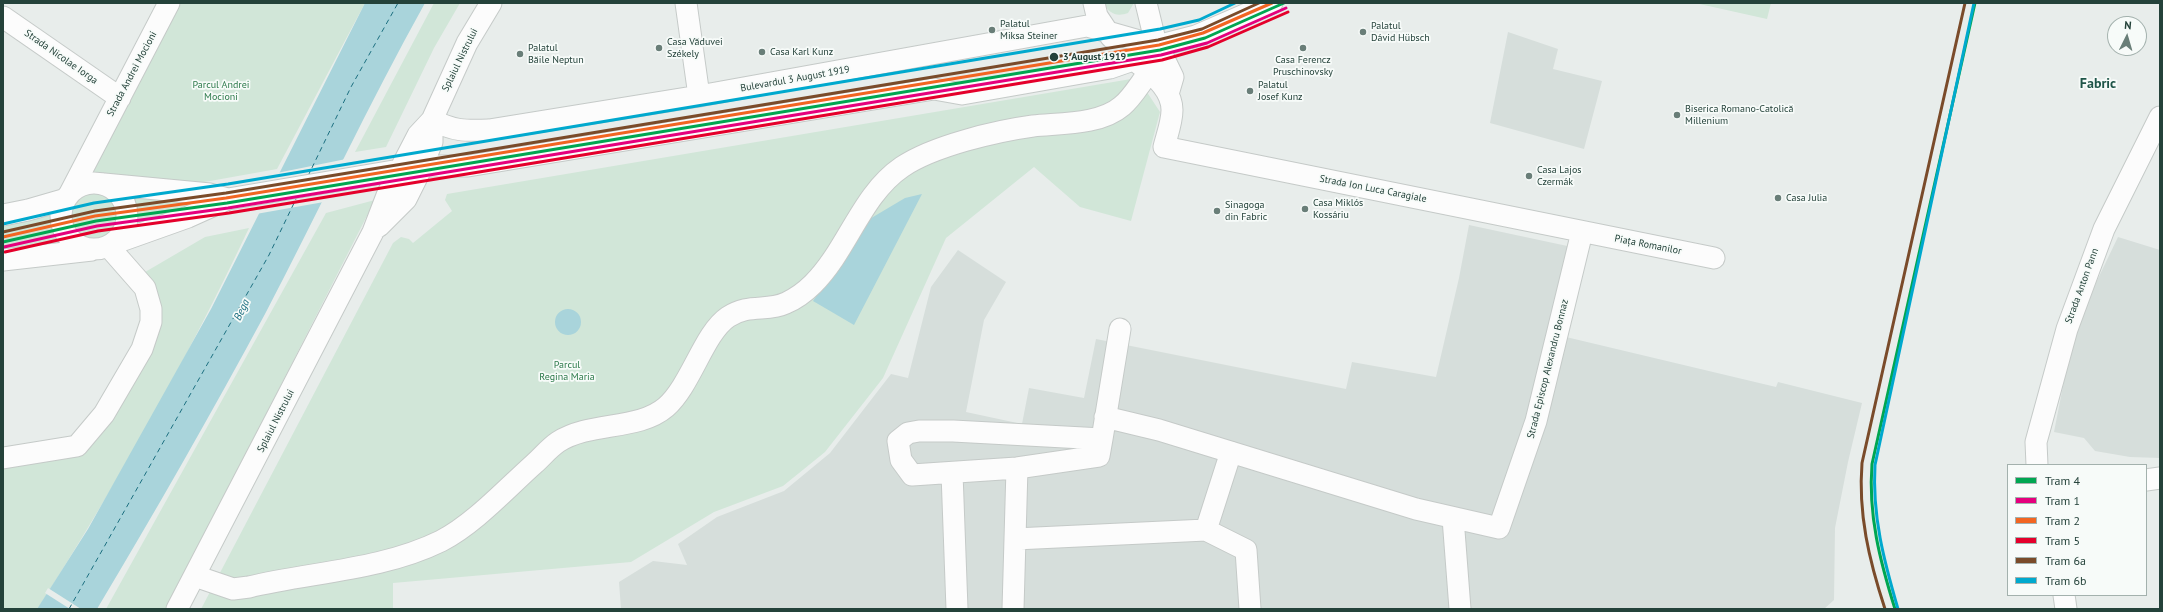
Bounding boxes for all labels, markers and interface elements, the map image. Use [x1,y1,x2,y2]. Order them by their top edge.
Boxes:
north arrow [2107,16,2147,56]
place label: Palatul Miksa Steiner [1000,18,1058,42]
text: N [2124,18,2132,32]
place label: Palatul Dávid Hübsch [1371,20,1430,44]
marker: Palatul Miksa Steiner [987,25,997,35]
street label: Splaiul Nistrului [439,26,481,94]
street label: Strada Nicolae Iorga [22,27,100,87]
marker: Palatul Dávid Hübsch [1358,27,1368,37]
street label: Strada Andrei Mocioni [105,29,159,119]
place label: Casa Văduvei Székely [667,36,723,60]
place label: Palatul Băile Neptun [528,42,584,66]
marker: Casa Văduvei Székely [654,43,664,53]
marker: Casa Ferencz Pruschinovsky [1298,43,1308,53]
place label: Casa Karl Kunz [770,46,833,58]
marker: Casa Karl Kunz [757,47,767,57]
marker: Palatul Băile Neptun [515,49,525,59]
marker: 3 August 1919 [1048,51,1060,63]
place label: 3 August 1919 [1063,51,1126,63]
place label: Casa Ferencz Pruschinovsky [1273,54,1333,78]
street label: Bulevardul 3 August 1919 [739,63,851,95]
district label: Fabric [2080,76,2116,92]
park label: Parcul Andrei Mocioni [193,79,249,102]
place label: Palatul Josef Kunz [1258,79,1303,102]
marker: Palatul Josef Kunz [1245,86,1255,96]
place label: Biserica Romano-Catolică Millenium [1685,103,1794,126]
marker: Biserica Romano-Catolică Millenium [1672,110,1682,120]
place label: Casa Lajos Czermák [1537,164,1582,188]
marker: Casa Lajos Czermák [1524,171,1534,181]
street label: Strada Ion Luca Caragiale [1318,173,1428,205]
place label: Casa Julia [1786,192,1827,204]
marker: Casa Julia [1773,193,1783,203]
place label: Casa Miklós Kossáriu [1313,197,1363,220]
place label: Sinagoga din Fabric [1225,199,1267,222]
marker: Casa Miklós Kossáriu [1300,204,1310,214]
marker: Sinagoga din Fabric [1212,206,1222,216]
street label: Piața Romanilor [1613,233,1683,257]
street label: Strada Anton Pann [2063,247,2101,325]
water label: Bega [231,297,253,323]
street label: Strada Episcop Alexandru Bonnaz [1525,298,1571,440]
park label: Parcul Regina Maria [539,359,595,382]
street label: Splaiul Nistrului [255,388,297,454]
legend [2007,464,2147,596]
text: Tram 4 [2045,473,2080,488]
text: Tram 1 [2045,493,2080,508]
text: Tram 2 [2045,513,2080,528]
text: Tram 5 [2045,533,2080,548]
text: Tram 6a [2045,553,2086,568]
text: Tram 6b [2045,573,2086,588]

